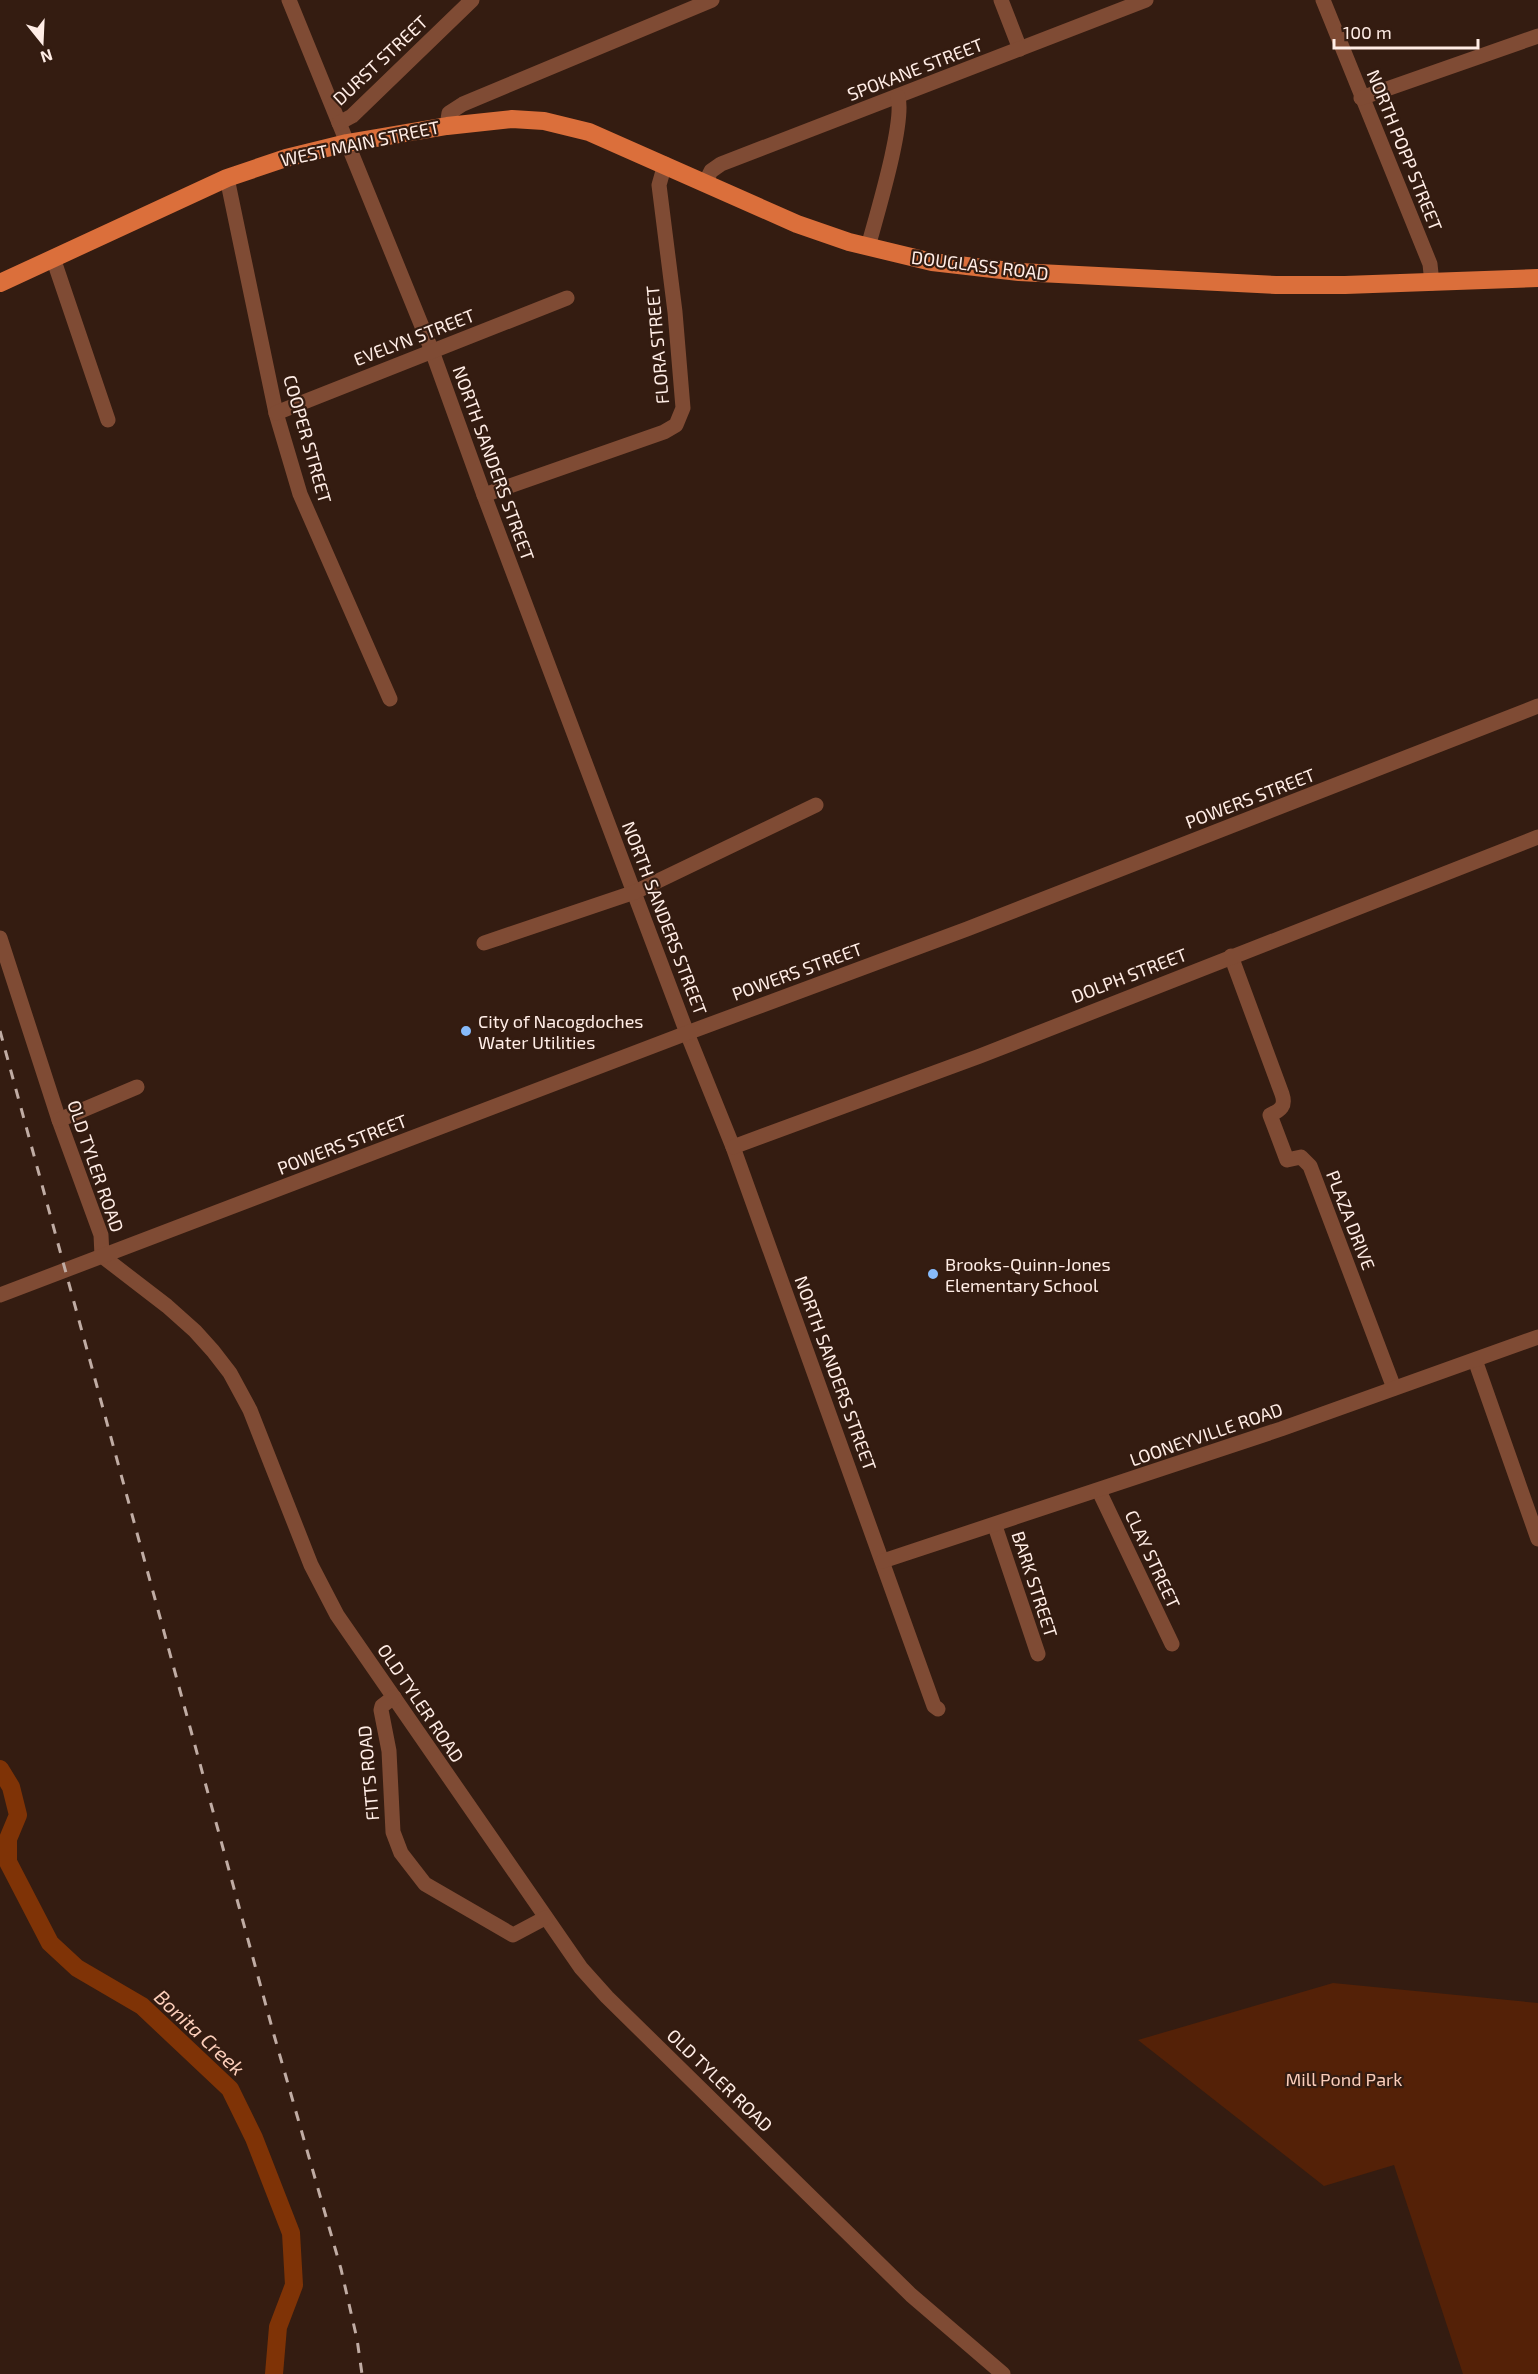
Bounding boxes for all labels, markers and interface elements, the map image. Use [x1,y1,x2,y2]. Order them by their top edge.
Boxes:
street label: DURST STREET [328,10,432,109]
north arrow [12,12,72,72]
scale bar [1334,12,1478,50]
text: 100 m [1343,21,1392,43]
street label: SPOKANE STREET [844,33,986,105]
text: N [38,46,55,68]
street label: NORTH POPP STREET [1363,66,1448,234]
street label: WEST MAIN STREET [278,115,442,171]
street label: DOUGLASS ROAD [910,246,1050,284]
street label: FLORA STREET [641,284,673,405]
street label: EVELYN STREET [350,304,478,370]
street label: NORTH SANDERS STREET [448,363,540,564]
street label: COOPER STREET [279,372,337,506]
street label: POWERS STREET [1182,763,1319,833]
street label: NORTH SANDERS STREET [618,818,712,1018]
street label: POWERS STREET [729,937,866,1005]
street label: DOLPH STREET [1068,943,1190,1007]
place label: City of Nacogdoches Water Utilities [478,1010,643,1053]
marker: City of Nacogdoches Water Utilities [459,1024,473,1038]
street label: OLD TYLER ROAD [63,1097,129,1235]
street label: POWERS STREET [274,1109,411,1179]
street label: PLAZA DRIVE [1322,1167,1380,1273]
place label: Brooks-Quinn-Jones Elementary School [945,1253,1111,1296]
marker: Brooks-Quinn-Jones Elementary School [926,1267,940,1281]
street label: NORTH SANDERS STREET [790,1273,882,1474]
street label: LOONEYVILLE ROAD [1127,1397,1285,1471]
street label: CLAY STREET [1121,1506,1186,1612]
street label: BARK STREET [1008,1528,1063,1640]
street label: OLD TYLER ROAD [373,1640,469,1766]
street label: FITTS ROAD [353,1724,383,1822]
water label: Bonita Creek [150,1984,250,2080]
street label: OLD TYLER ROAD [663,2024,777,2136]
park label: Mill Pond Park [1286,2068,1402,2090]

